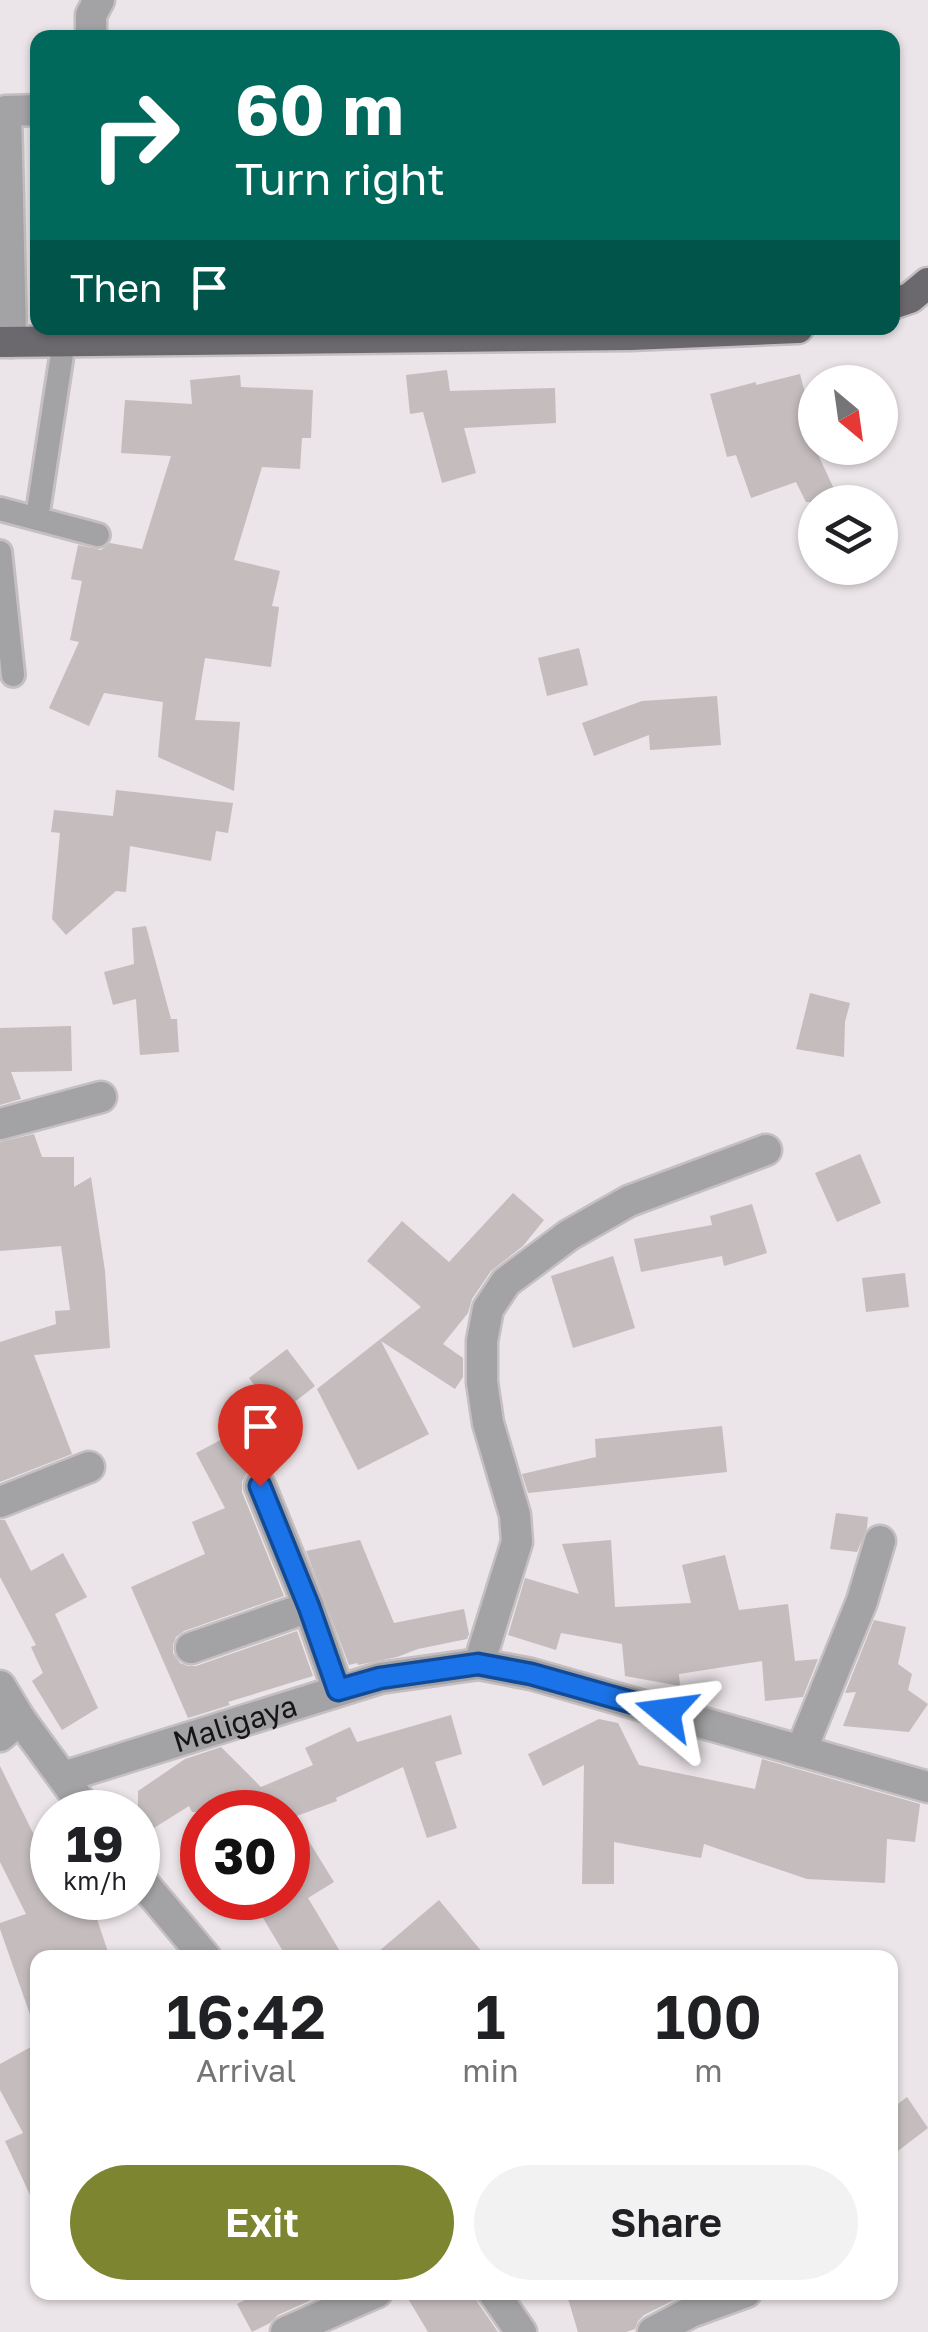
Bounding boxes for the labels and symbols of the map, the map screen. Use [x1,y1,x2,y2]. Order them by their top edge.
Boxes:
north arrow [798,365,898,465]
pin [218,1384,303,1487]
position arrow [614,1660,718,1764]
street label: Maligaya [168,1687,301,1760]
speed limit sign: 30 [180,1790,310,1920]

